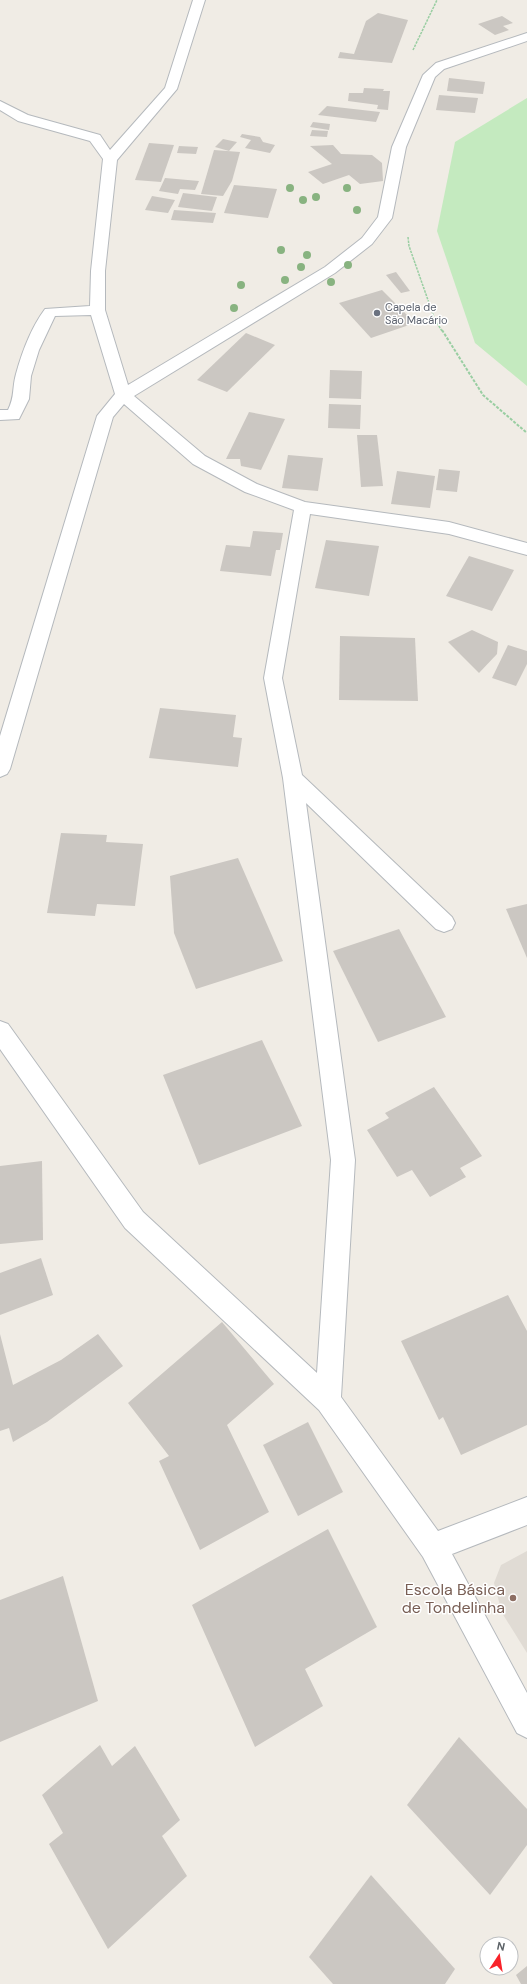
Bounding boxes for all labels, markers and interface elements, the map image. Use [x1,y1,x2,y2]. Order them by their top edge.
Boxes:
place label: Capela de São Macário [385,300,448,327]
marker: Capela de São Macário [372,308,382,318]
place label: Escola Básica de Tondelinha [402,1579,505,1618]
marker: Escola Básica de Tondelinha [508,1593,518,1603]
north arrow [479,1936,519,1976]
text: N [496,1939,506,1954]

